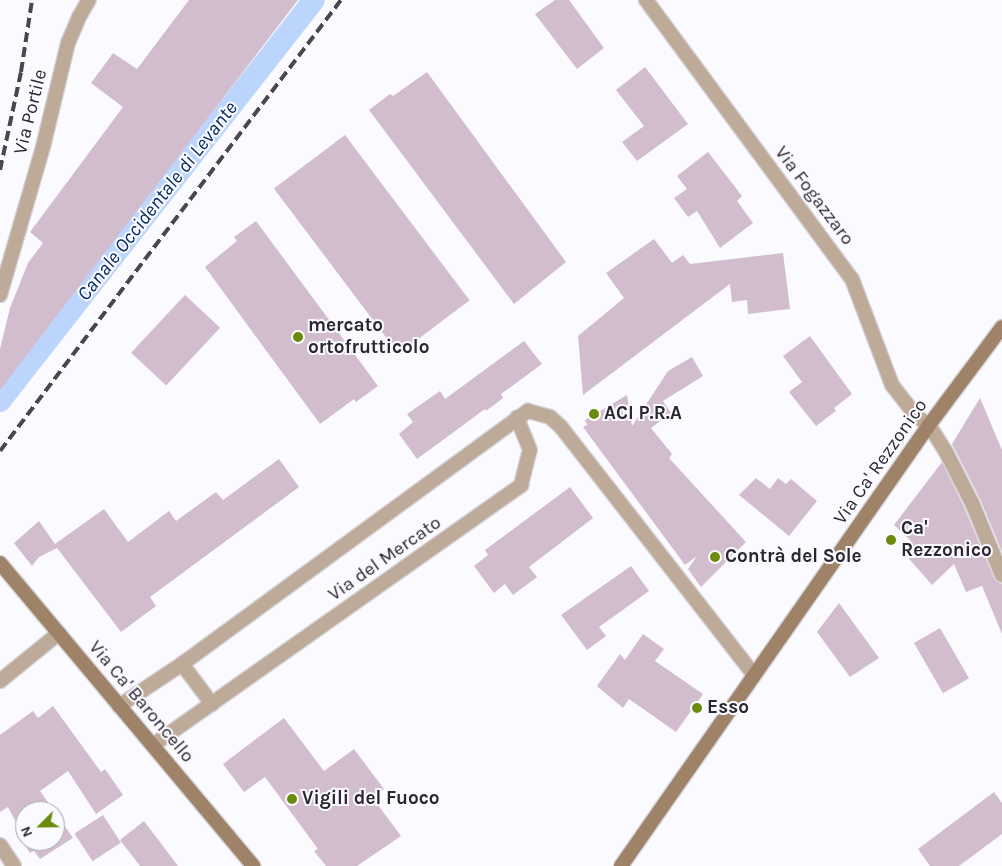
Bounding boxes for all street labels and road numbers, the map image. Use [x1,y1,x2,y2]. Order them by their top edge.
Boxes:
street label: Via Portile [9,67,53,157]
street label: Via Fogazzaro [769,142,859,250]
street label: Via Ca' Rezzonico [829,395,933,529]
street label: Via del Mercato [324,512,446,606]
street label: Via Ca' Baroncello [83,636,199,768]

